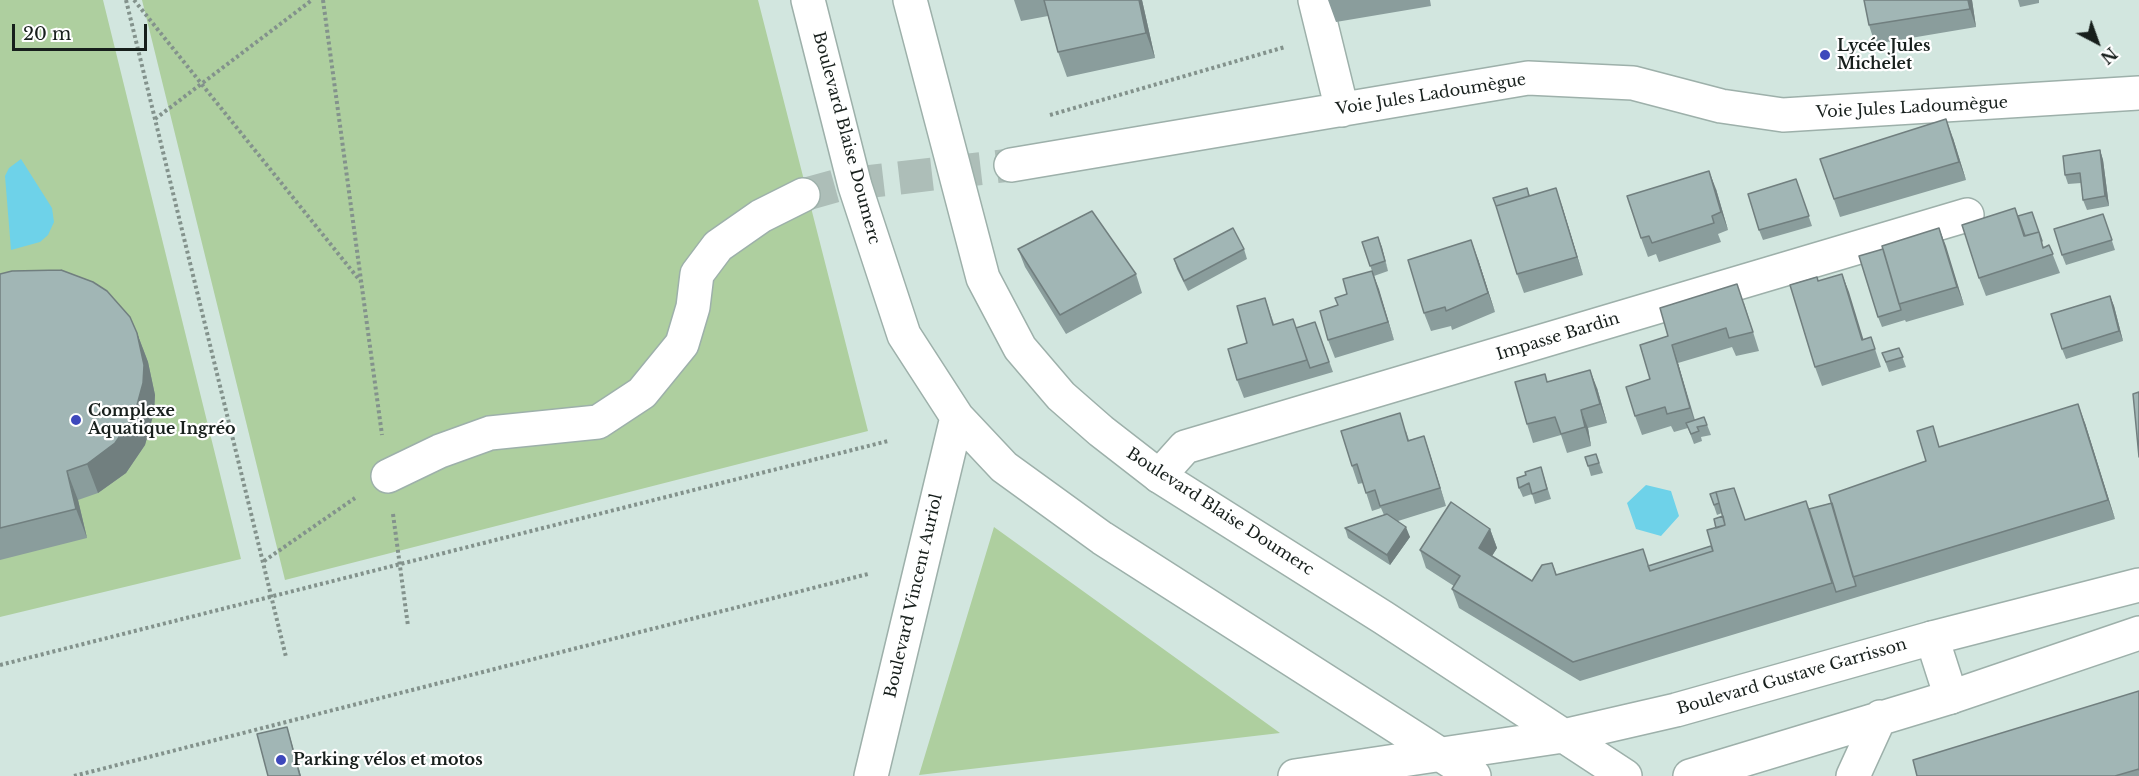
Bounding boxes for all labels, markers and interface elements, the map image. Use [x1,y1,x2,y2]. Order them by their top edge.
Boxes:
scale bar [15,12,150,50]
north arrow [2067,12,2127,72]
text: 20 m [23,23,71,45]
street label: Boulevard Blaise Doumerc [808,30,884,246]
place label: Lycée Jules Michelet [1837,36,1930,74]
text: N [2097,43,2121,68]
marker: Lycée Jules Michelet [1818,48,1832,62]
street label: Voie Jules Ladoumègue [1335,70,1527,120]
street label: Voie Jules Ladoumègue [1816,93,2008,123]
street label: Impasse Bardin [1494,309,1622,365]
place label: Complexe Aquatique Ingréo [88,401,236,439]
marker: Complexe Aquatique Ingréo [69,413,83,427]
street label: Boulevard Blaise Doumerc [1123,444,1317,580]
street label: Boulevard Vincent Auriol [881,492,947,700]
street label: Boulevard Gustave Garrisson [1675,635,1909,719]
place label: Parking vélos et motos [293,750,483,770]
marker: Parking vélos et motos [274,753,288,767]

